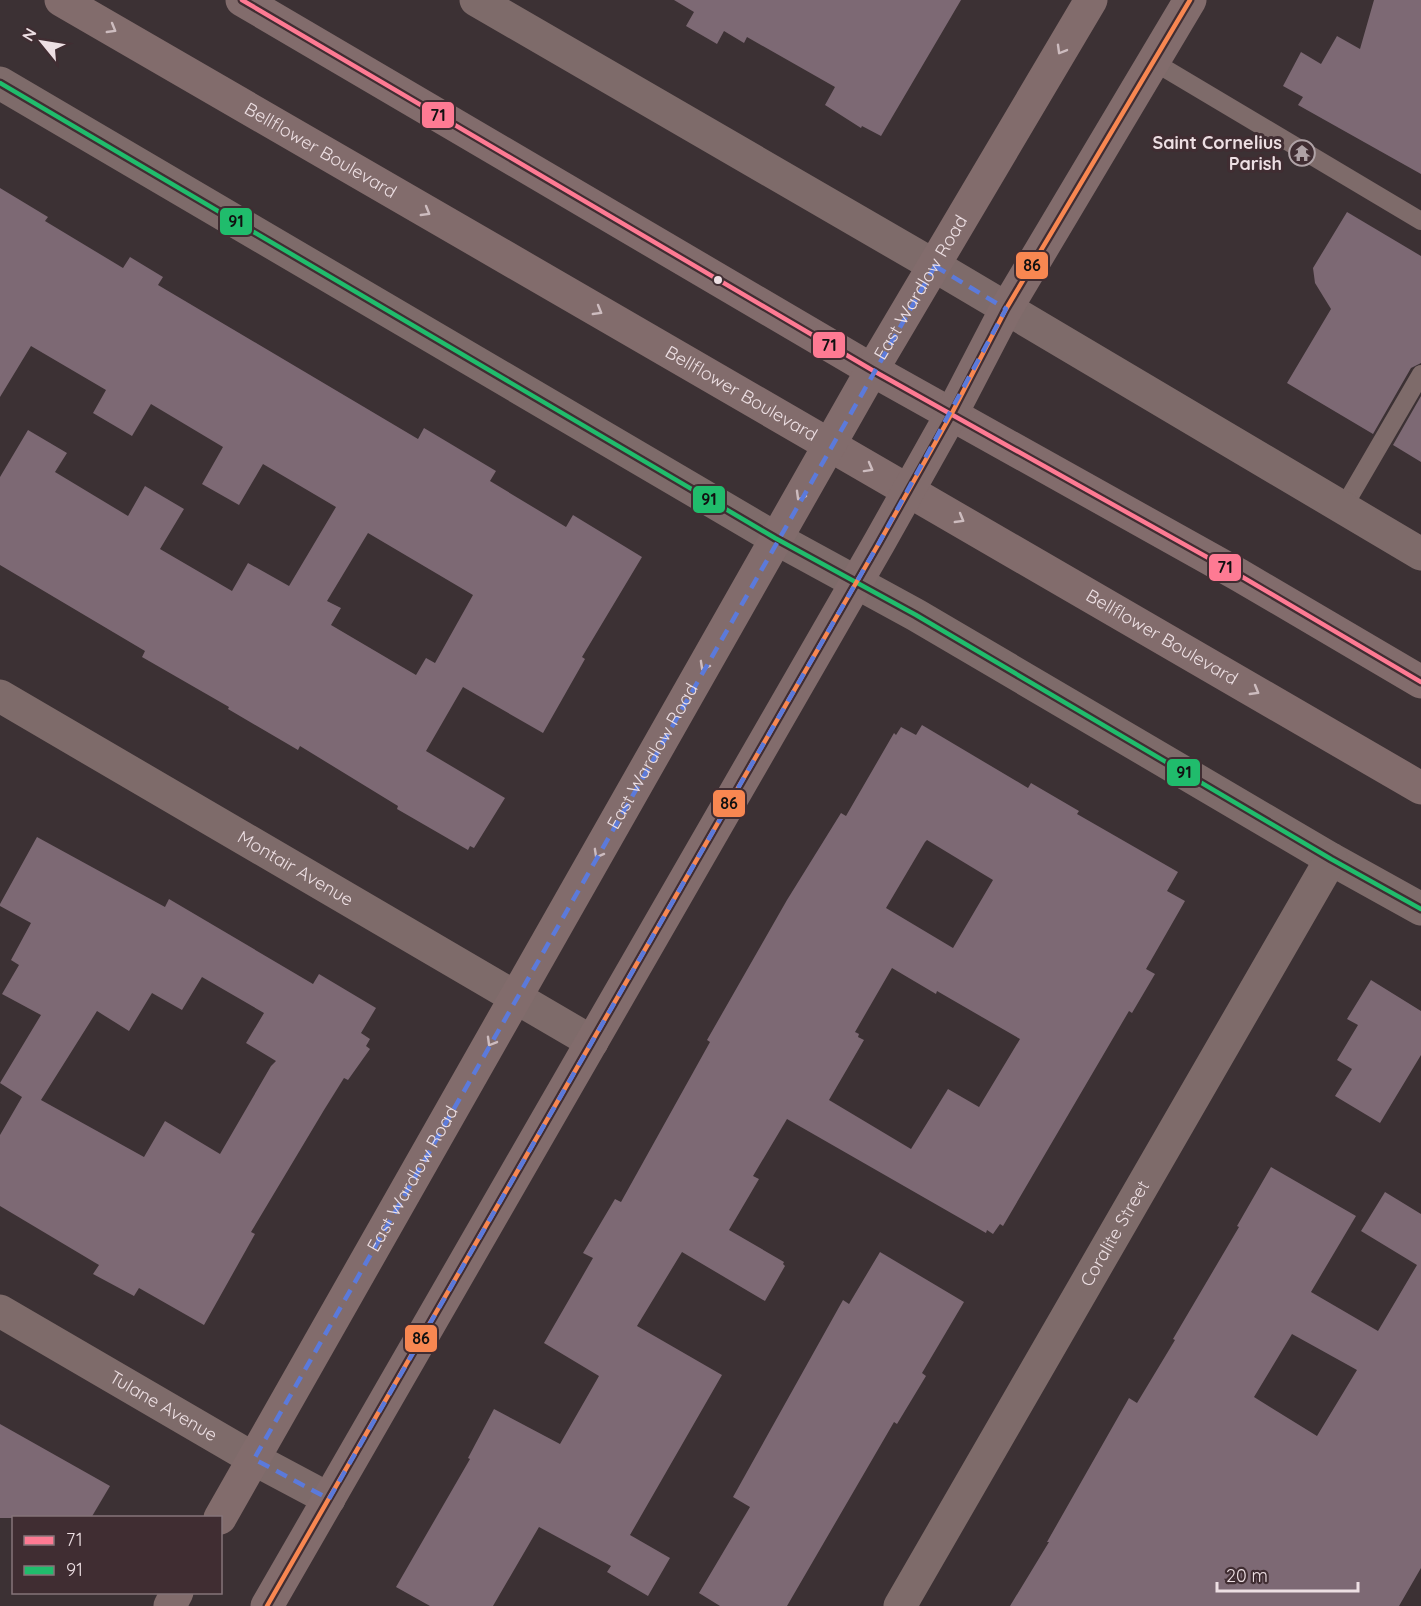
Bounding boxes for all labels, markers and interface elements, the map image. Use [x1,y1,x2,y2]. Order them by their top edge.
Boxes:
north arrow [12,12,72,72]
one-way arrow [106,22,116,34]
text: N [17,24,41,45]
one-way arrow [1057,44,1068,54]
street label: Bellflower Boulevard [241,97,401,203]
line badge: 71 [421,101,455,129]
text: 71 [430,105,446,125]
place label: Saint Cornelius Parish [1153,131,1282,175]
temple icon: Saint Cornelius Parish [1287,138,1317,168]
one-way arrow [420,204,430,216]
line badge: 91 [219,207,253,236]
text: 91 [228,211,244,231]
street label: East Wardlow Road [869,211,972,364]
line badge: 86 [1015,251,1049,280]
text: 86 [1023,255,1041,275]
unlabelled marker [712,274,724,286]
one-way arrow [592,304,602,316]
line badge: 71 [812,331,846,359]
text: 71 [821,335,837,355]
street label: Bellflower Boulevard [661,340,822,446]
one-way arrow [863,461,874,472]
line badge: 91 [692,485,726,514]
text: 91 [701,489,717,509]
one-way arrow [796,490,807,500]
one-way arrow [954,511,964,523]
line badge: 71 [1208,553,1242,582]
text: 71 [1217,557,1233,577]
street label: Bellflower Boulevard [1082,584,1242,690]
one-way arrow [700,660,711,670]
street label: East Wardlow Road [602,679,703,833]
one-way arrow [1249,684,1259,695]
line badge: 91 [1166,758,1201,787]
text: 91 [1176,762,1192,782]
line badge: 86 [712,789,746,818]
text: 86 [720,793,738,813]
street label: Montair Avenue [233,825,358,911]
one-way arrow [593,848,605,858]
one-way arrow [487,1036,499,1046]
street label: East Wardlow Road [362,1102,463,1256]
street label: Coralite Street [1075,1176,1154,1290]
line badge: 86 [404,1324,438,1353]
text: 86 [412,1328,430,1348]
street label: Tulane Avenue [105,1365,222,1446]
legend [12,1516,222,1594]
text: 71 [66,1528,83,1551]
scale bar [1217,1555,1358,1593]
text: 91 [66,1558,83,1581]
text: 20 m [1226,1564,1268,1587]

